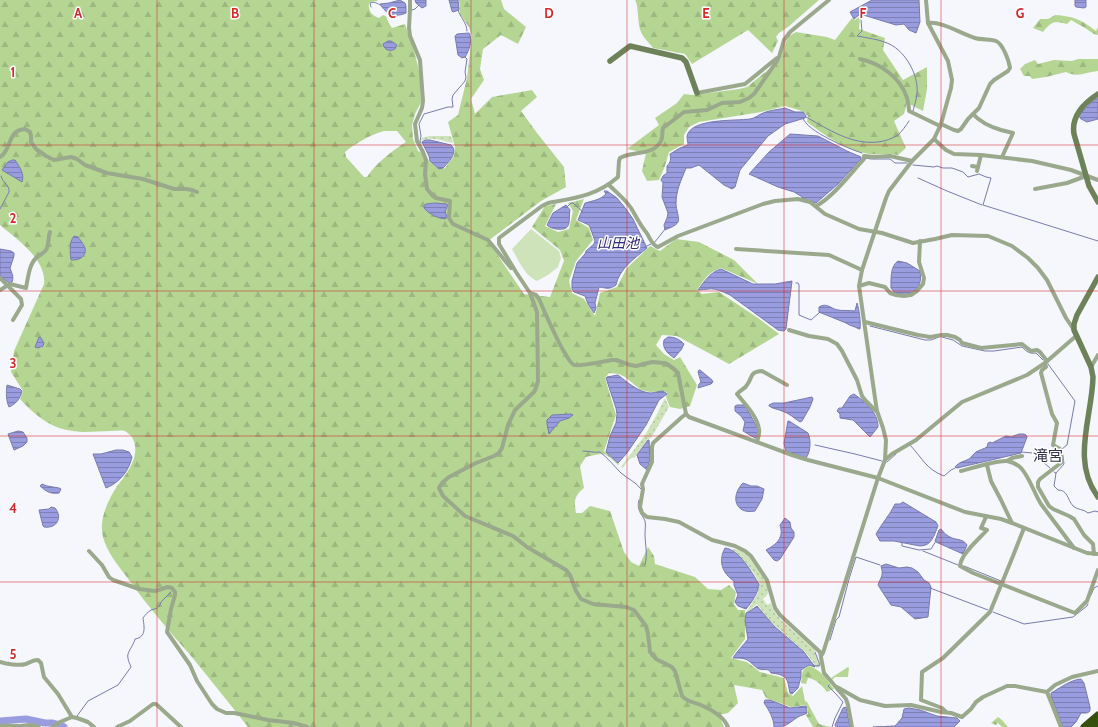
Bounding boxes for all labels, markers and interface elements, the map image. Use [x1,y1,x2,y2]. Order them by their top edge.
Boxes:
text: A [74,5,83,21]
text: B [231,5,239,21]
text: C [388,5,396,21]
text: D [544,5,554,21]
text: E [702,5,710,21]
text: F [860,5,867,21]
text: G [1016,5,1025,21]
text: 1 [11,64,15,80]
text: 2 [10,210,17,226]
water label: 山田池 [597,234,641,252]
text: 3 [9,355,17,371]
district label: 滝宮 [1033,447,1063,465]
text: 4 [9,500,17,516]
text: 5 [10,646,17,662]

